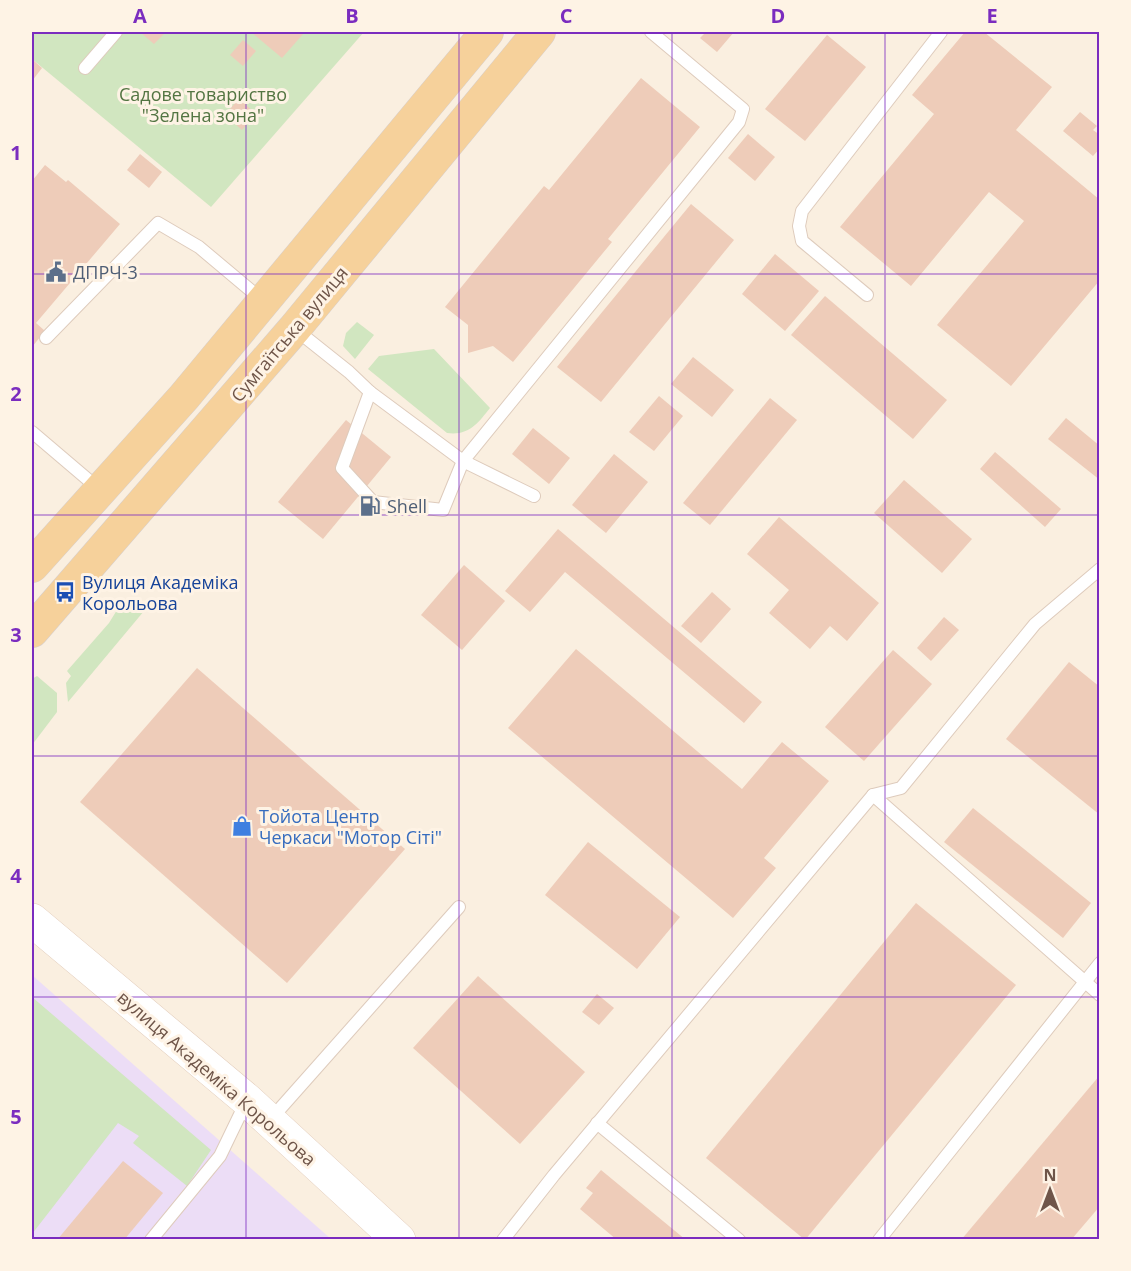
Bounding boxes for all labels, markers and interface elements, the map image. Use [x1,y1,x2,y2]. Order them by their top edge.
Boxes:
text: A [133,2,147,29]
text: B [345,2,359,29]
text: C [560,2,573,29]
text: D [771,2,785,29]
text: E [986,2,998,29]
park label: Садове товариство "Зелена зона" [119,82,287,127]
text: 1 [10,139,22,166]
public building icon: ДПРЧ-3 [44,260,68,284]
place label: ДПРЧ-3 [73,260,138,284]
street label: Сумгаїтська вулиця [225,261,353,407]
text: 2 [10,380,22,407]
fuel station icon: Shell [358,494,382,518]
place label: Shell [387,494,427,518]
place label: Вулиця Академіка Корольова [82,570,238,615]
bus stop icon: Вулиця Академіка Корольова [53,580,77,604]
text: 3 [10,621,22,648]
place label: Тойота Центр Черкаси "Мотор Сіті" [259,804,442,849]
shop icon: Тойота Центр Черкаси "Мотор Сіті" [230,814,254,838]
text: 4 [10,862,22,889]
street label: вулиця Академіка Корольова [113,985,321,1171]
text: 5 [10,1103,22,1130]
north arrow [1020,1160,1080,1220]
text: N [1043,1164,1057,1186]

